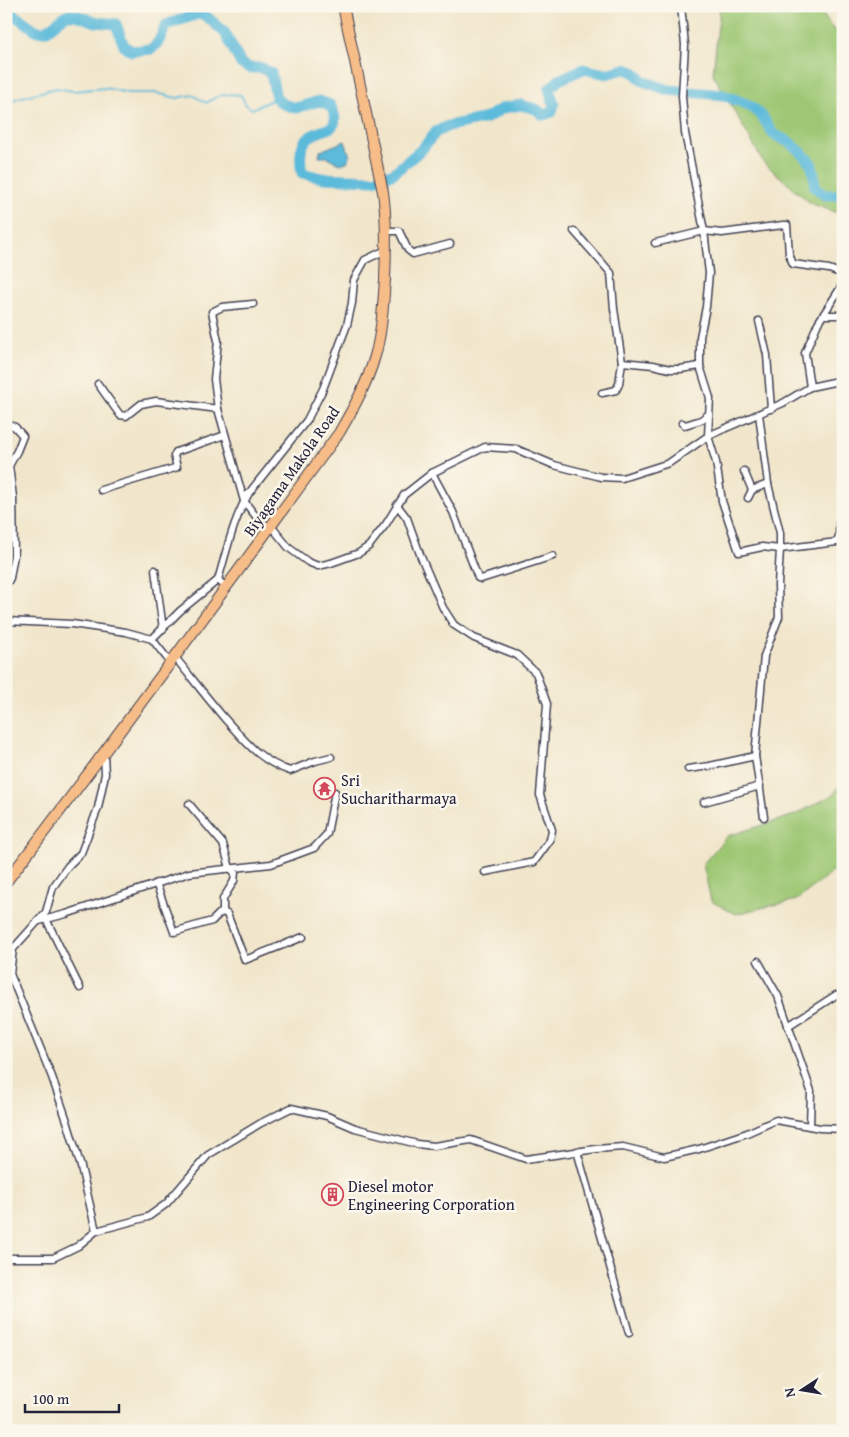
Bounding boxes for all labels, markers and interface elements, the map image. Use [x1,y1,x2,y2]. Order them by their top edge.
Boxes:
street label: Biyagama Makola Road [237,401,345,541]
place label: Sri Sucharitharmaya [341,768,457,810]
temple icon: Sri Sucharitharmaya [313,777,337,801]
place label: Diesel motor Engineering Corporation [348,1174,515,1216]
building icon: Diesel motor Engineering Corporation [320,1183,344,1207]
north arrow [776,1364,826,1414]
scale bar [25,1382,119,1414]
text: N [778,1385,800,1399]
text: 100 m [32,1388,70,1409]

